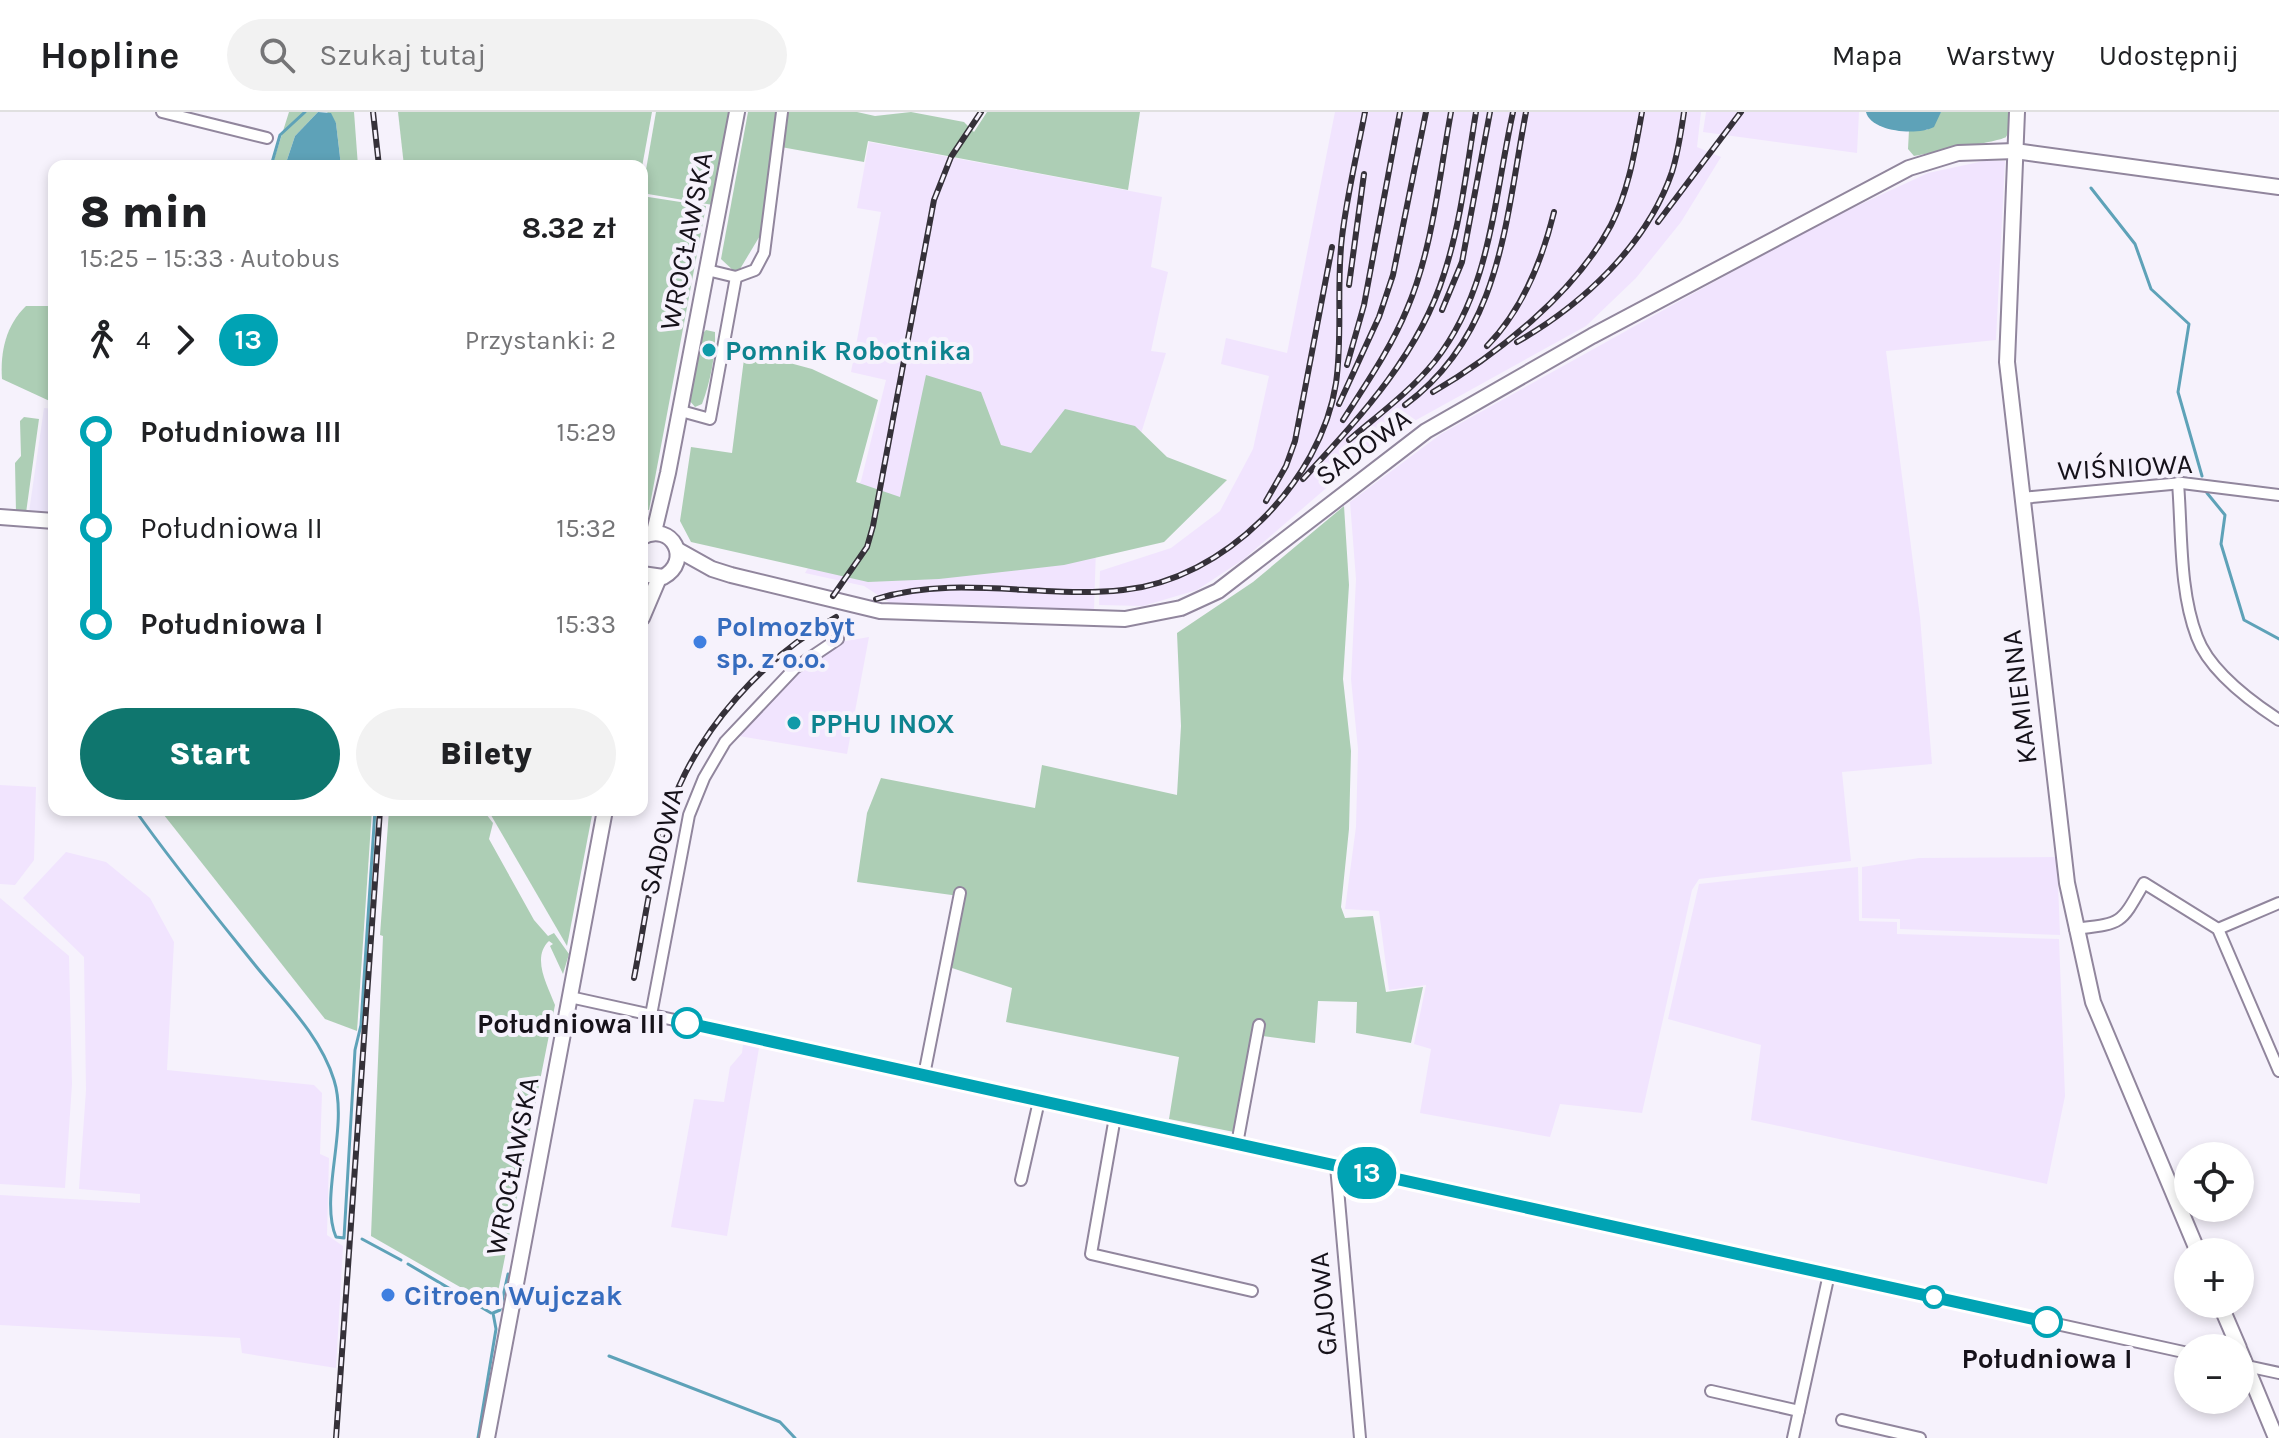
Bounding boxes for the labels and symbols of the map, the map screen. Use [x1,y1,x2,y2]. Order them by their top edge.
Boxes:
street label: WROCŁAWSKA [653,149,719,333]
place label: Pomnik Robotnika [725,334,971,367]
marker: Pomnik Robotnika [700,341,718,359]
street label: SADOWA [1309,401,1417,493]
street label: WIŚNIOWA [2057,447,2193,487]
place label: Polmozbyt sp. z o.o. [716,610,855,675]
street label: KAMIENNA [1994,628,2044,766]
marker: Polmozbyt sp. z o.o. [691,633,709,651]
place label: PPHU INOX [810,707,955,740]
marker: PPHU INOX [785,714,803,732]
street label: SADOWA [632,784,690,898]
place label: Południowa III [477,1007,665,1040]
marker: Południowa III [672,1008,702,1038]
street label: WROCŁAWSKA [479,1074,545,1258]
line badge: 13 [1331,1147,1403,1199]
street label: GAJOWA [1302,1251,1344,1357]
place label: Citroen Wujczak [404,1279,623,1312]
marker: Citroen Wujczak [379,1286,397,1304]
unlabelled marker [1923,1286,1945,1308]
marker: Południowa I [2032,1307,2062,1337]
place label: Południowa I [1961,1342,2133,1375]

